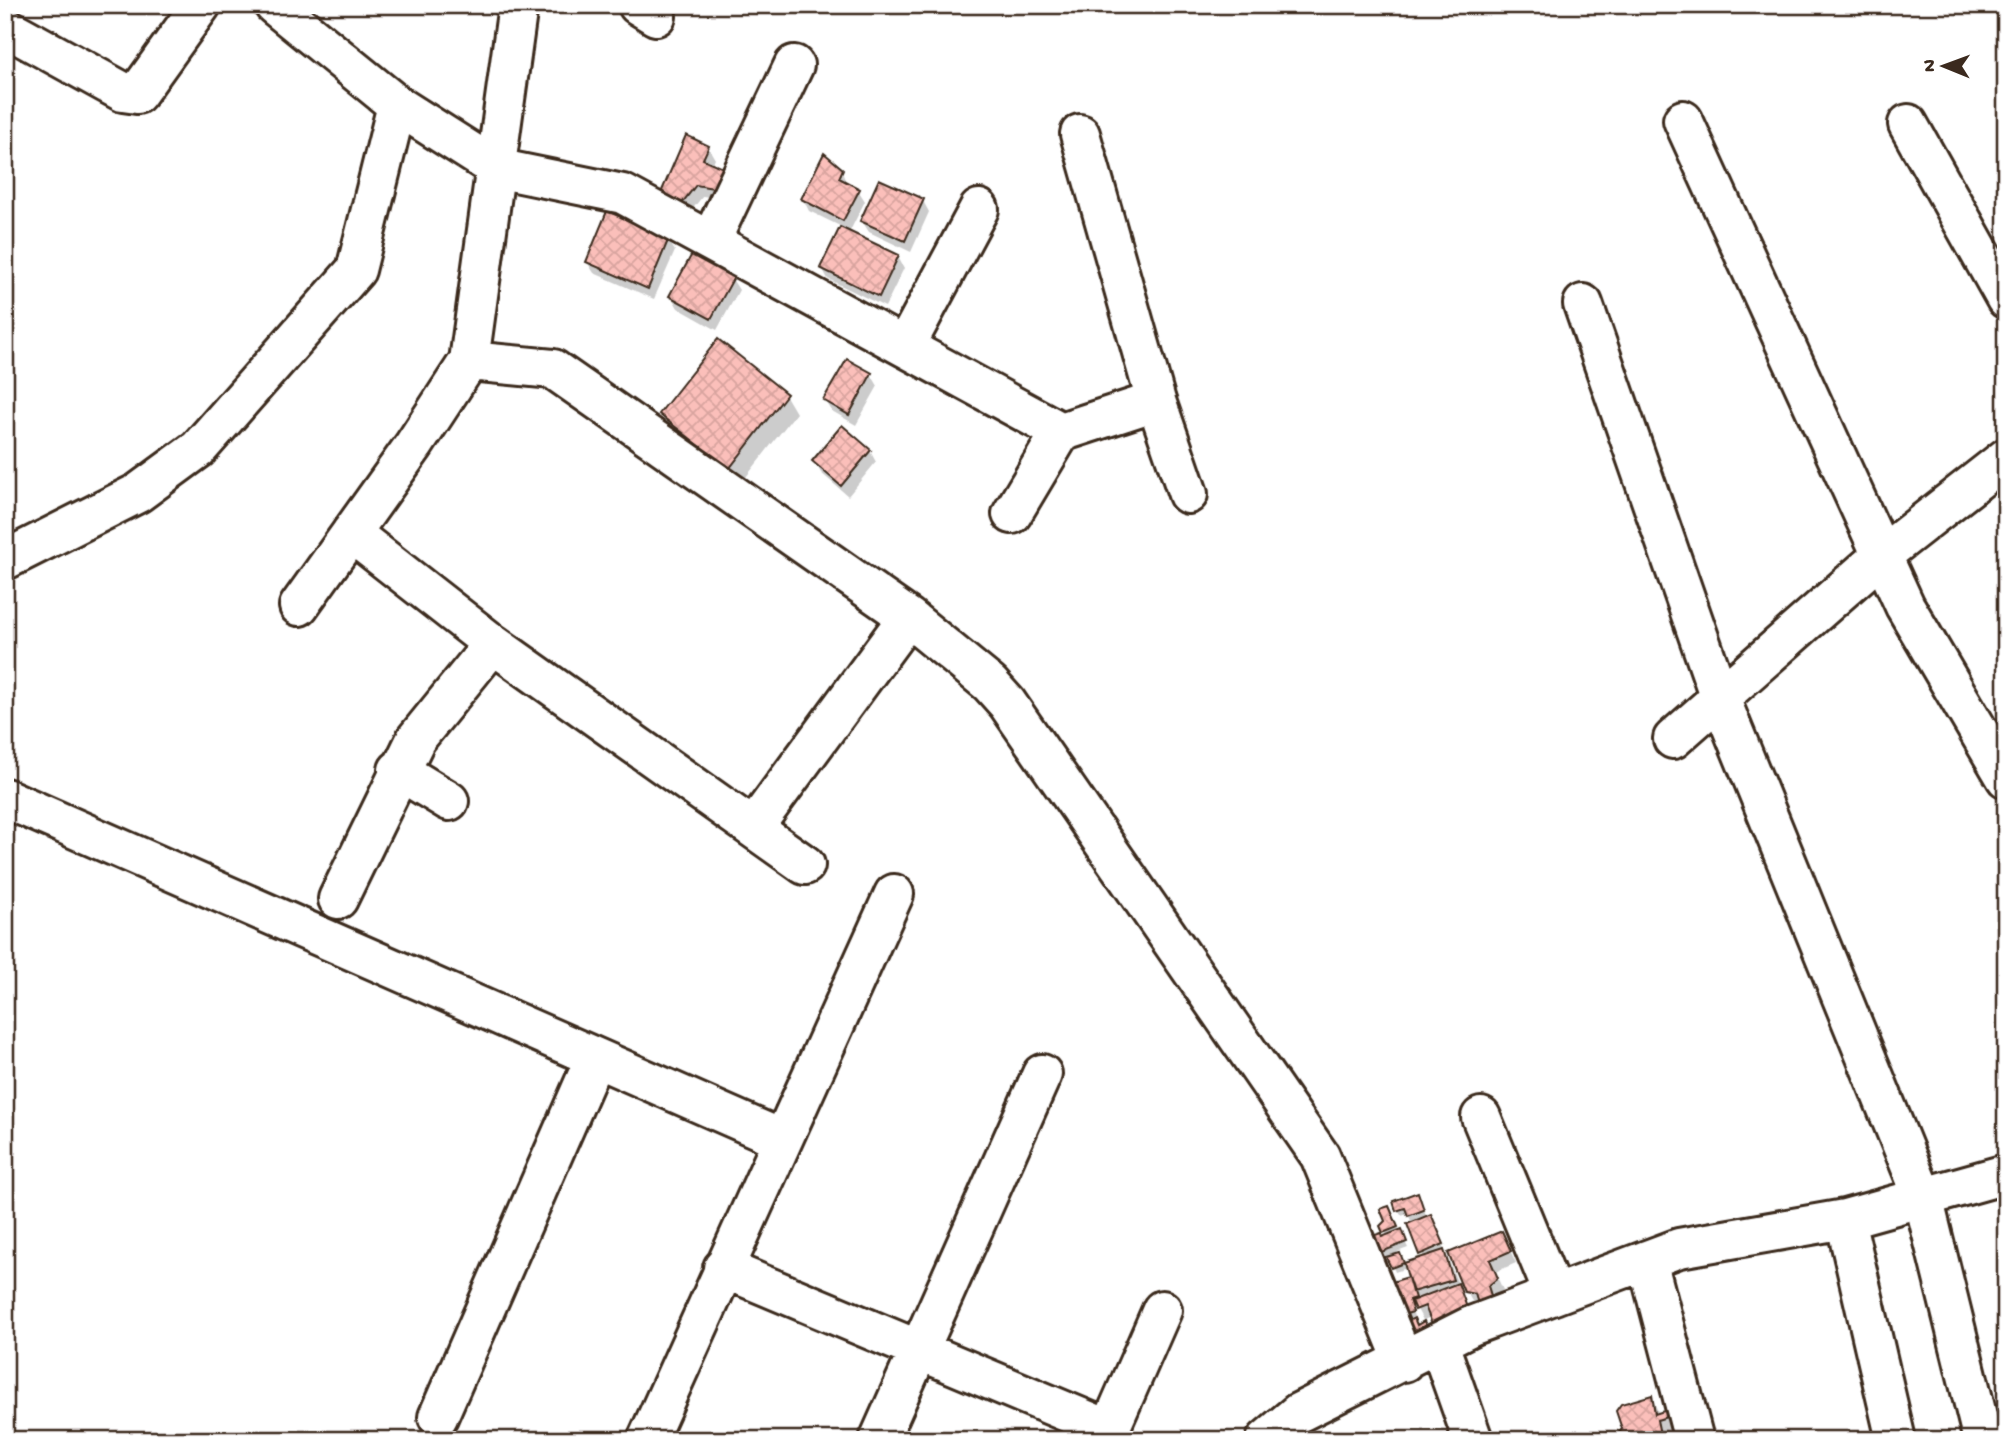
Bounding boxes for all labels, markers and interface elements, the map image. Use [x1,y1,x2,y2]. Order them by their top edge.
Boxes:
north arrow [1910,32,1980,102]
text: N [1919,59,1942,72]

